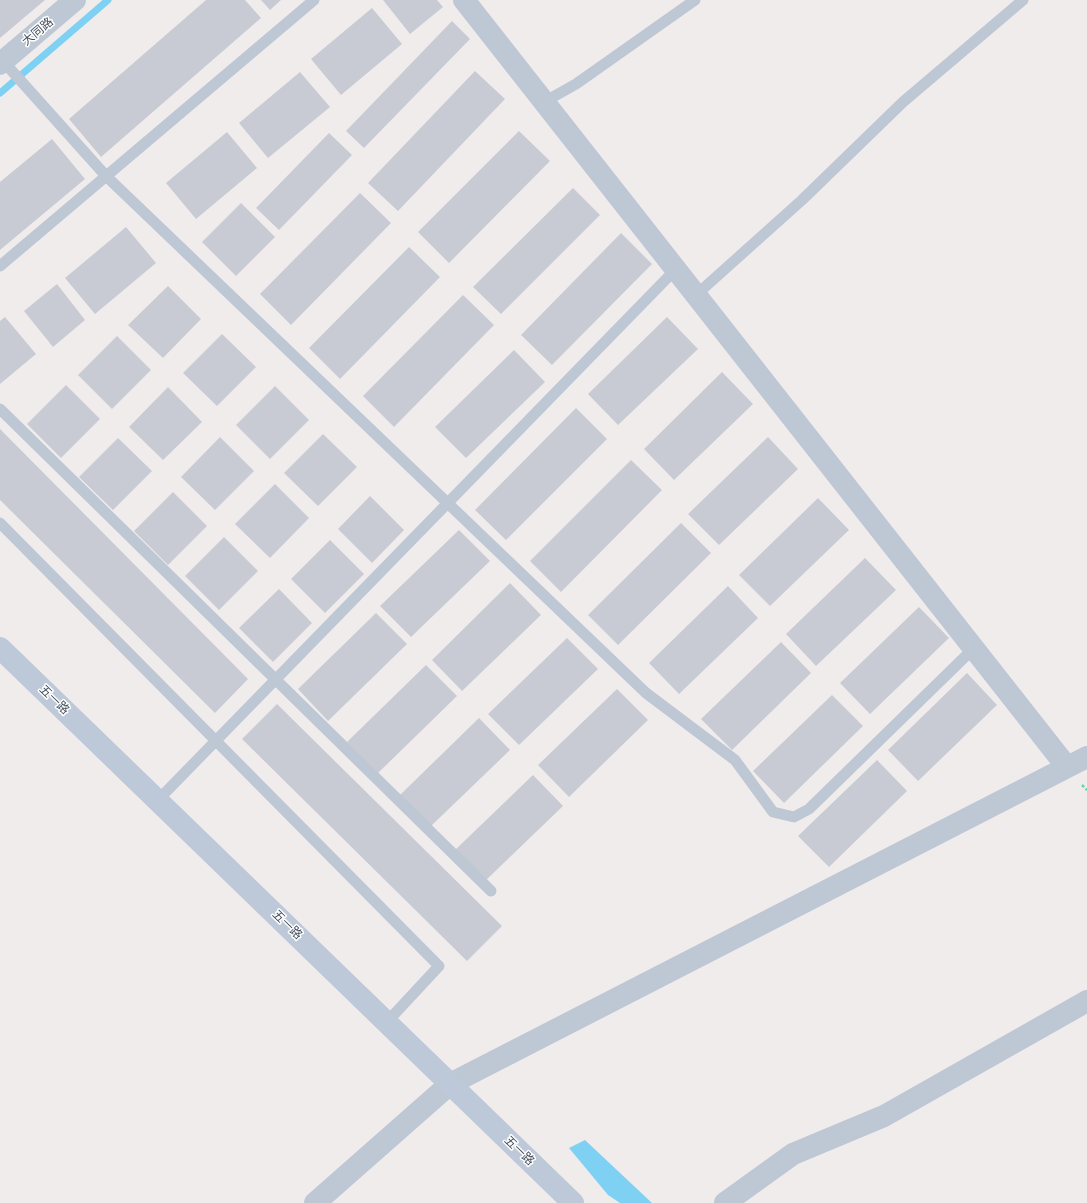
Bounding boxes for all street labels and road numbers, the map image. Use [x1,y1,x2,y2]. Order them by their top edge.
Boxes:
street label: 大同路 [20,15,56,49]
street label: 五一路 [36,682,72,718]
street label: 五一路 [269,907,305,943]
street label: 五一路 [501,1133,537,1169]

